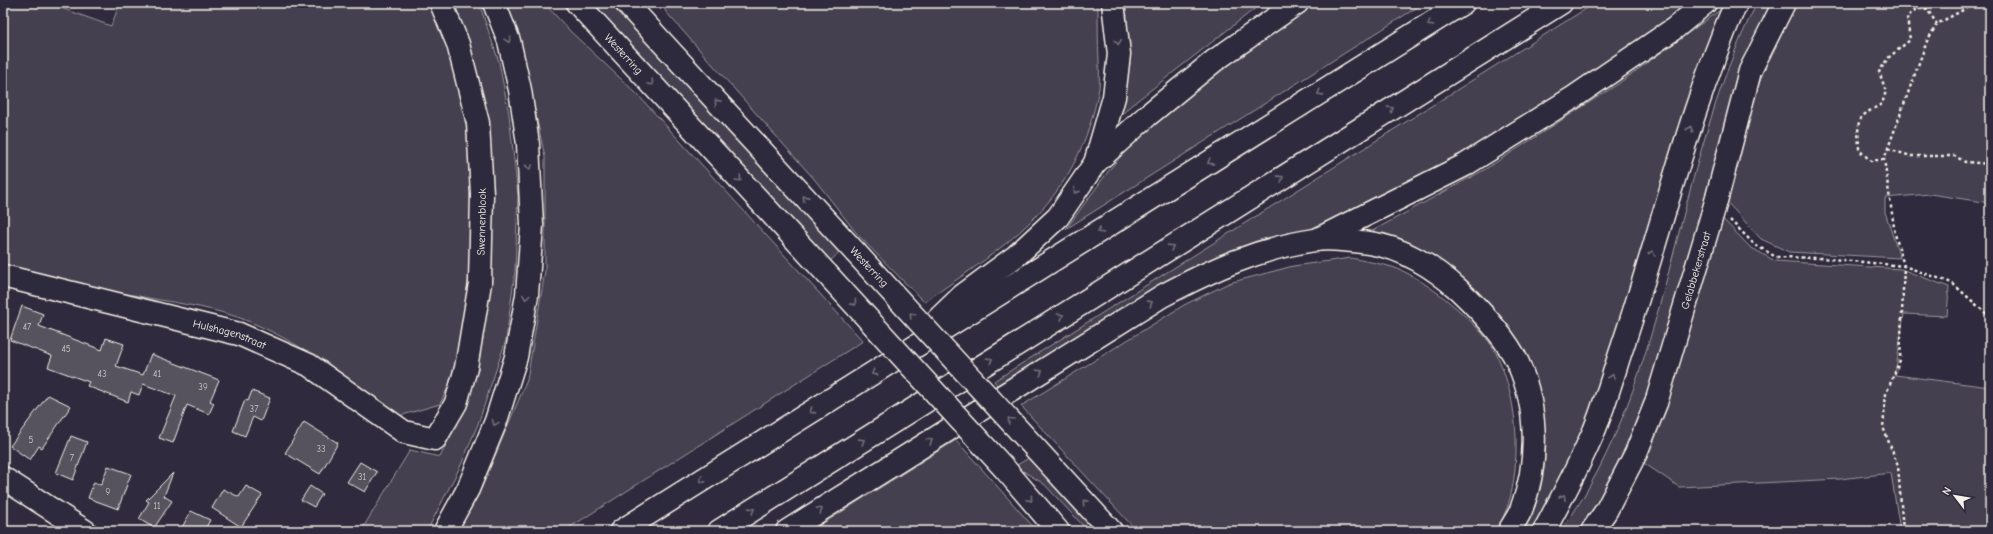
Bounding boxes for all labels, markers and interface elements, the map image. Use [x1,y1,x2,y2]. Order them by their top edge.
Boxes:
one-way arrow [1427,19,1434,26]
street label: Westerring [602,31,646,77]
one-way arrow [503,36,512,43]
one-way arrow [1113,39,1122,45]
one-way arrow [646,78,654,86]
one-way arrow [1317,88,1324,95]
one-way arrow [715,99,722,107]
one-way arrow [1387,107,1394,114]
one-way arrow [1686,126,1694,133]
one-way arrow [1207,157,1214,164]
one-way arrow [525,164,534,170]
one-way arrow [734,174,742,182]
one-way arrow [1277,176,1284,183]
street label: Swennenblook [474,187,489,256]
one-way arrow [1073,187,1081,194]
one-way arrow [803,196,810,203]
one-way arrow [1097,226,1104,234]
street label: Gelabbekerstraat [1678,229,1713,311]
street label: Westerring [847,244,891,290]
one-way arrow [1167,244,1174,252]
one-way arrow [1647,250,1656,257]
one-way arrow [522,294,531,300]
one-way arrow [849,298,856,306]
one-way arrow [1146,300,1153,308]
one-way arrow [910,312,917,320]
one-way arrow [1056,314,1063,321]
street label: Hulshagenstraat [192,316,269,352]
house number: 47 [23,322,32,332]
house number: 45 [61,344,71,354]
one-way arrow [986,357,993,365]
one-way arrow [871,368,878,375]
house number: 43 [98,369,106,379]
house number: 41 [153,369,161,379]
one-way arrow [1036,369,1043,377]
one-way arrow [1608,374,1616,381]
house number: 39 [198,382,208,392]
house number: 37 [250,404,259,414]
one-way arrow [809,407,816,414]
one-way arrow [1008,418,1015,425]
one-way arrow [491,419,499,426]
house number: 5 [29,435,34,445]
one-way arrow [858,438,865,446]
one-way arrow [926,438,933,446]
house number: 33 [316,444,326,454]
house number: 7 [70,453,75,463]
house number: 31 [358,472,366,482]
one-way arrow [699,476,706,483]
north arrow [1935,476,1975,516]
text: N [1939,485,1954,498]
house number: 9 [106,487,111,497]
one-way arrow [1026,494,1033,501]
one-way arrow [1558,494,1565,501]
one-way arrow [1082,499,1090,507]
house number: 11 [153,501,161,511]
one-way arrow [748,507,755,515]
one-way arrow [815,508,822,515]

